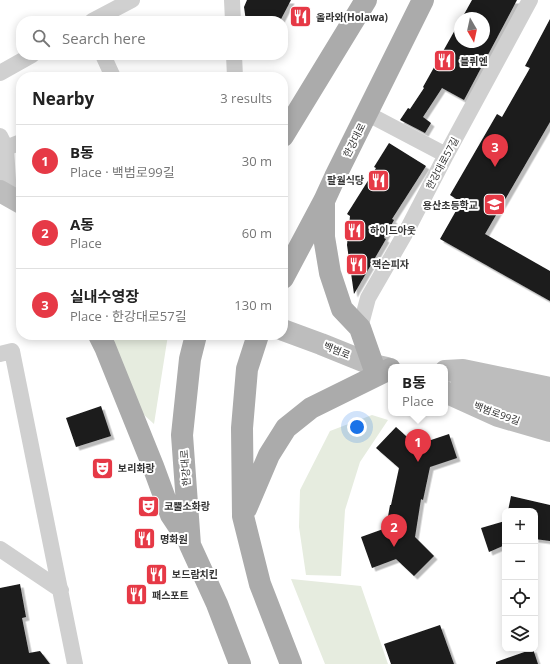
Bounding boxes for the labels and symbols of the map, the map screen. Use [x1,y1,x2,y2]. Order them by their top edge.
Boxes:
restaurant icon: 올라와(Holawa) [288,4,314,30]
place label: 올라와(Holawa) [316,10,388,24]
north arrow [454,12,490,48]
restaurant icon: 블뤼엔 [432,48,458,74]
place label: 블뤼엔 [460,54,488,68]
street label: 한강대로 [339,120,369,160]
street label: 한강대로57길 [422,134,462,192]
pin: 3 [482,134,508,167]
restaurant icon: 팔월식당 [366,167,392,193]
place label: 팔월식당 [327,173,364,187]
school or university icon: 용산초등학교 [481,192,507,218]
place label: 용산초등학교 [423,198,478,212]
restaurant icon: 하이드아웃 [342,217,368,243]
place label: 하이드아웃 [370,223,416,237]
restaurant icon: 잭슨피자 [344,251,370,277]
place label: 잭슨피자 [372,257,410,271]
street label: 백범로 [322,338,352,362]
street label: 백범로99길 [472,398,522,428]
your location [347,417,367,437]
pin: 1 [405,429,431,462]
street label: 한강대로 [177,449,193,487]
theatre icon: 보리화랑 [89,455,115,481]
place label: 보리화랑 [118,461,155,475]
theatre icon: 코뿔소화랑 [136,493,162,519]
place label: 코뿔소화랑 [164,499,210,513]
pin: 2 [381,514,407,547]
restaurant icon: 명화원 [131,526,157,552]
place label: 명화원 [160,532,188,546]
restaurant icon: 보드람치킨 [144,561,170,587]
place label: 보드람치킨 [172,567,218,581]
restaurant icon: 패스포트 [123,582,149,608]
place label: 패스포트 [152,588,189,602]

